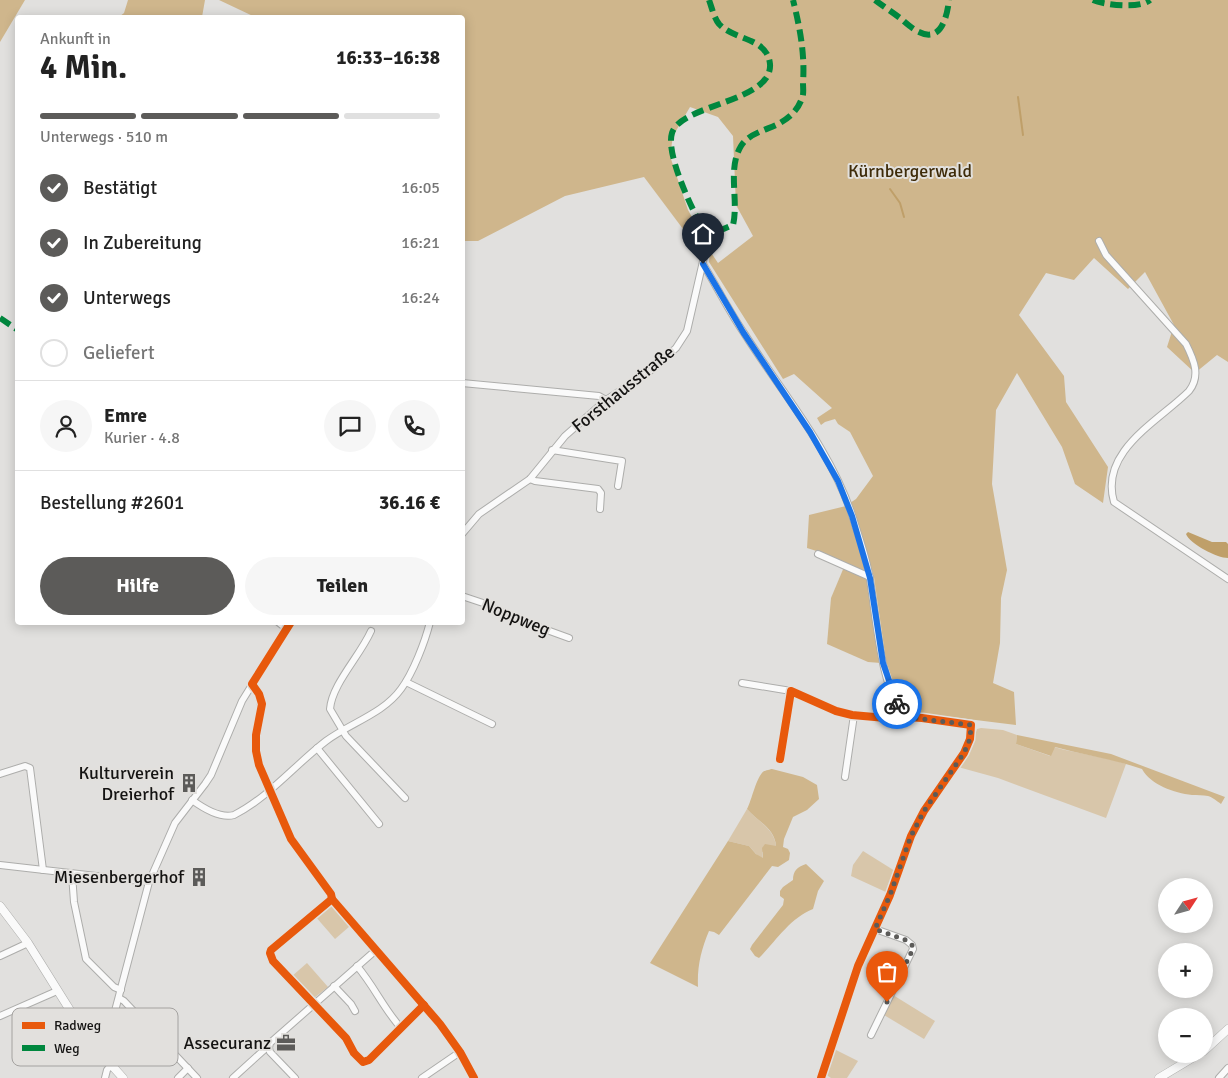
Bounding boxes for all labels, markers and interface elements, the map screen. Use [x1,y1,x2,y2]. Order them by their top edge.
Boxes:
text: Ankunft in [40,29,111,49]
text: 16:33–16:38 [336,46,440,70]
text: 4 Min. [40,48,127,87]
text: Unterwegs · 510 m [40,127,168,147]
park label: Kürnbergerwald [848,160,972,182]
icon: check [40,174,68,202]
text: Bestätigt [83,176,157,200]
text: 16:05 [401,178,440,198]
pin [682,213,724,264]
icon: home [689,220,717,248]
icon: check [40,229,68,257]
text: In Zubereitung [83,231,202,255]
text: 16:21 [401,233,440,253]
icon: check [40,284,68,312]
text: Unterwegs [83,286,171,310]
text: 16:24 [401,288,440,308]
text: Geliefert [83,341,155,365]
street label: Forsthausstraße [567,341,679,437]
button: person [40,400,92,452]
button: chat [324,400,376,452]
button: phone [388,400,440,452]
text: Emre [104,404,147,428]
text: Kurier · 4.8 [104,428,180,448]
text: Bestellung #2601 [40,491,184,515]
text: 36.16 € [379,491,440,515]
button: Hilfe [40,557,235,615]
button: Teilen [245,557,440,615]
street label: Noppweg [479,593,553,641]
courier [872,679,922,729]
icon: bike [883,690,911,718]
place label: Kulturverein Dreierhof [79,762,175,805]
building icon: Kulturverein Dreierhof [178,772,200,794]
place label: Miesenbergerhof [54,866,185,888]
building icon: Miesenbergerhof [188,866,210,888]
north arrow [1158,878,1212,932]
map controls [1158,878,1213,1063]
button: + [1158,943,1213,998]
pin [866,951,908,1002]
icon: bag [873,958,901,986]
legend [12,1008,178,1066]
button: − [1158,1008,1213,1063]
text: Radweg [54,1017,101,1034]
place label: Assecuranz [183,1032,271,1054]
office icon: Assecuranz [275,1032,297,1054]
text: Weg [54,1040,80,1057]

